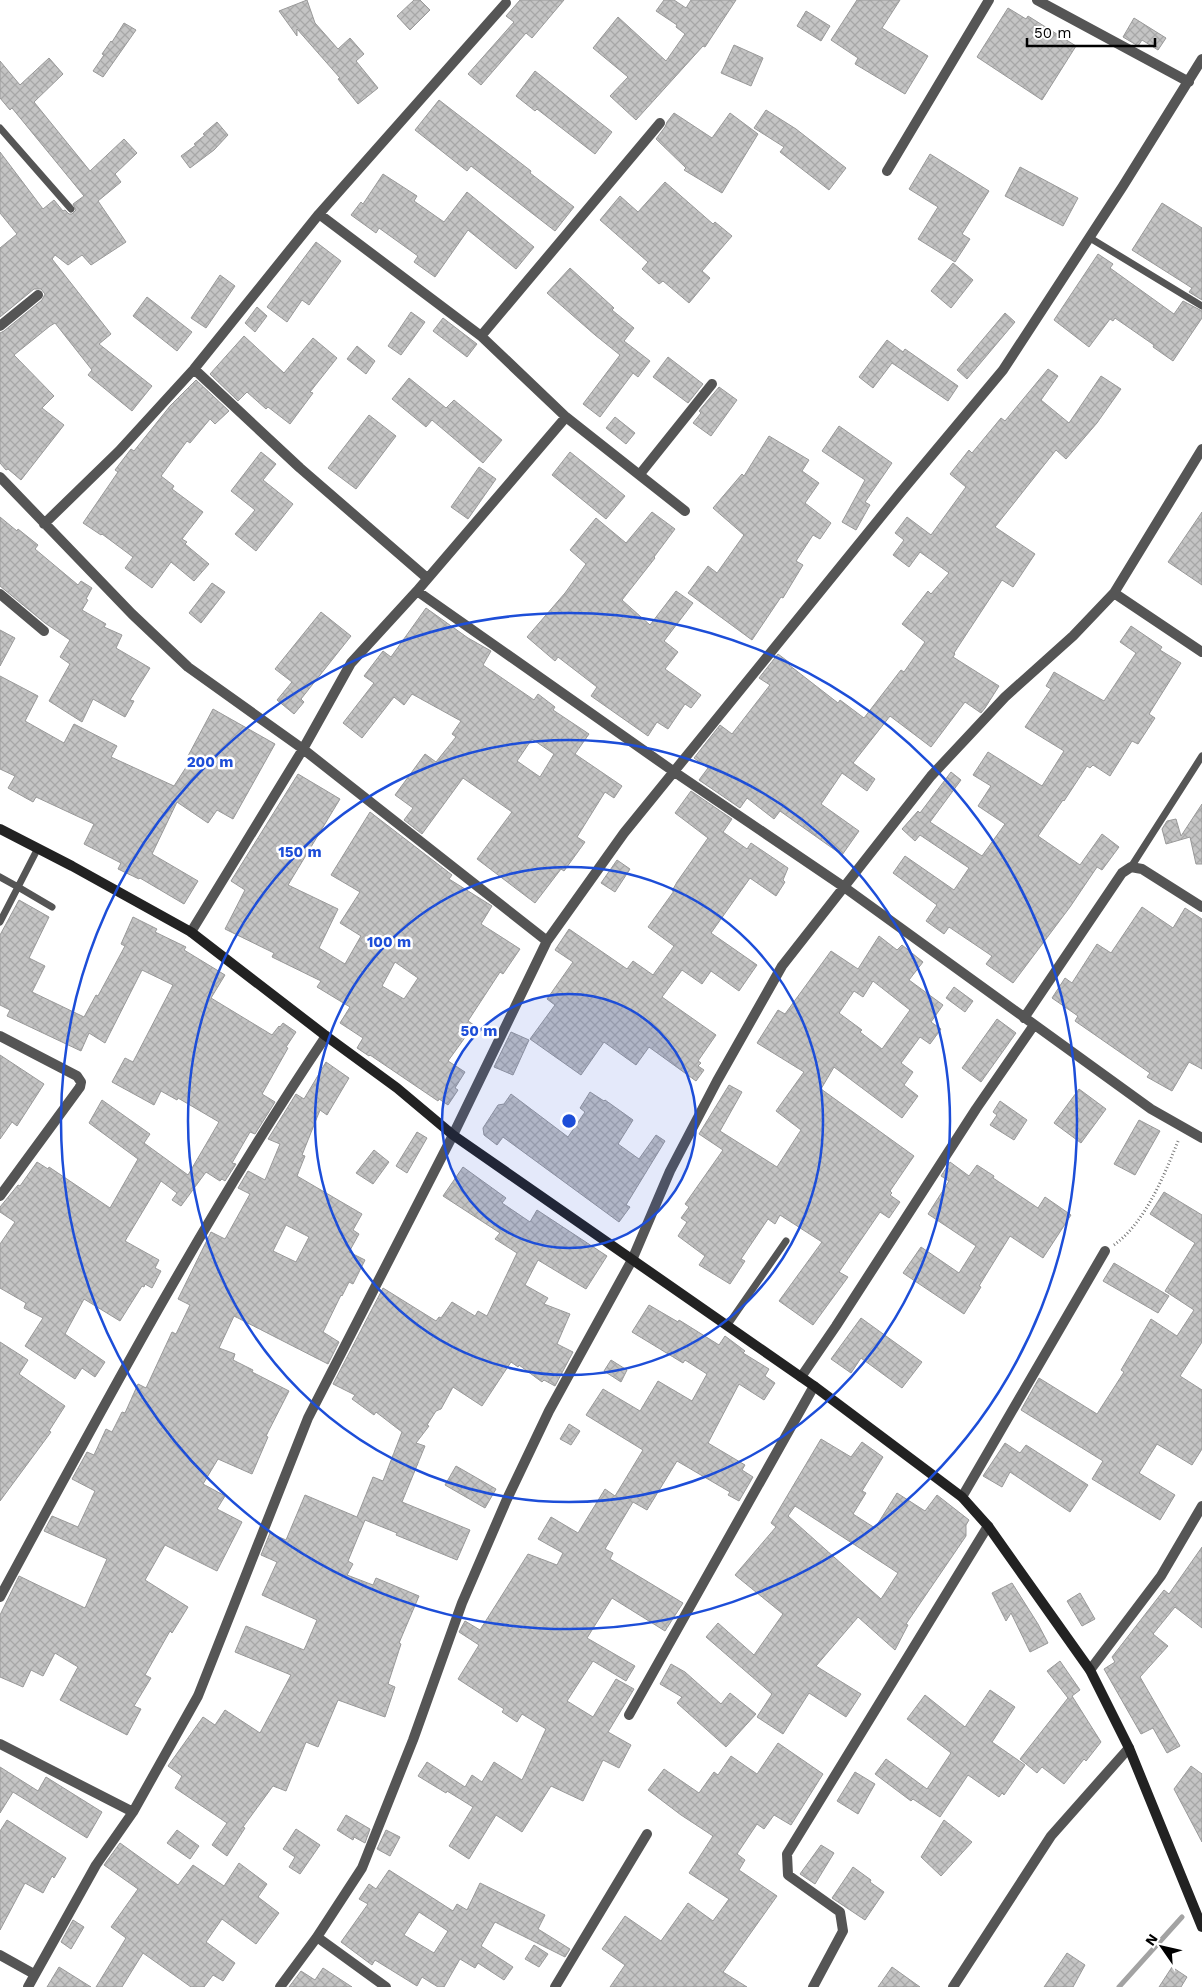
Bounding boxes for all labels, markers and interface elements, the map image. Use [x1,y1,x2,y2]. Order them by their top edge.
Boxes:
scale bar [1027,15,1154,47]
text: 50 m [1034,24,1071,42]
text: 200 m [187,753,233,771]
text: 150 m [278,843,322,861]
text: 100 m [367,933,411,951]
text: 50 m [461,1022,497,1040]
centre of rings [560,1112,578,1130]
north arrow [1137,1922,1187,1972]
text: N [1142,1931,1161,1949]

